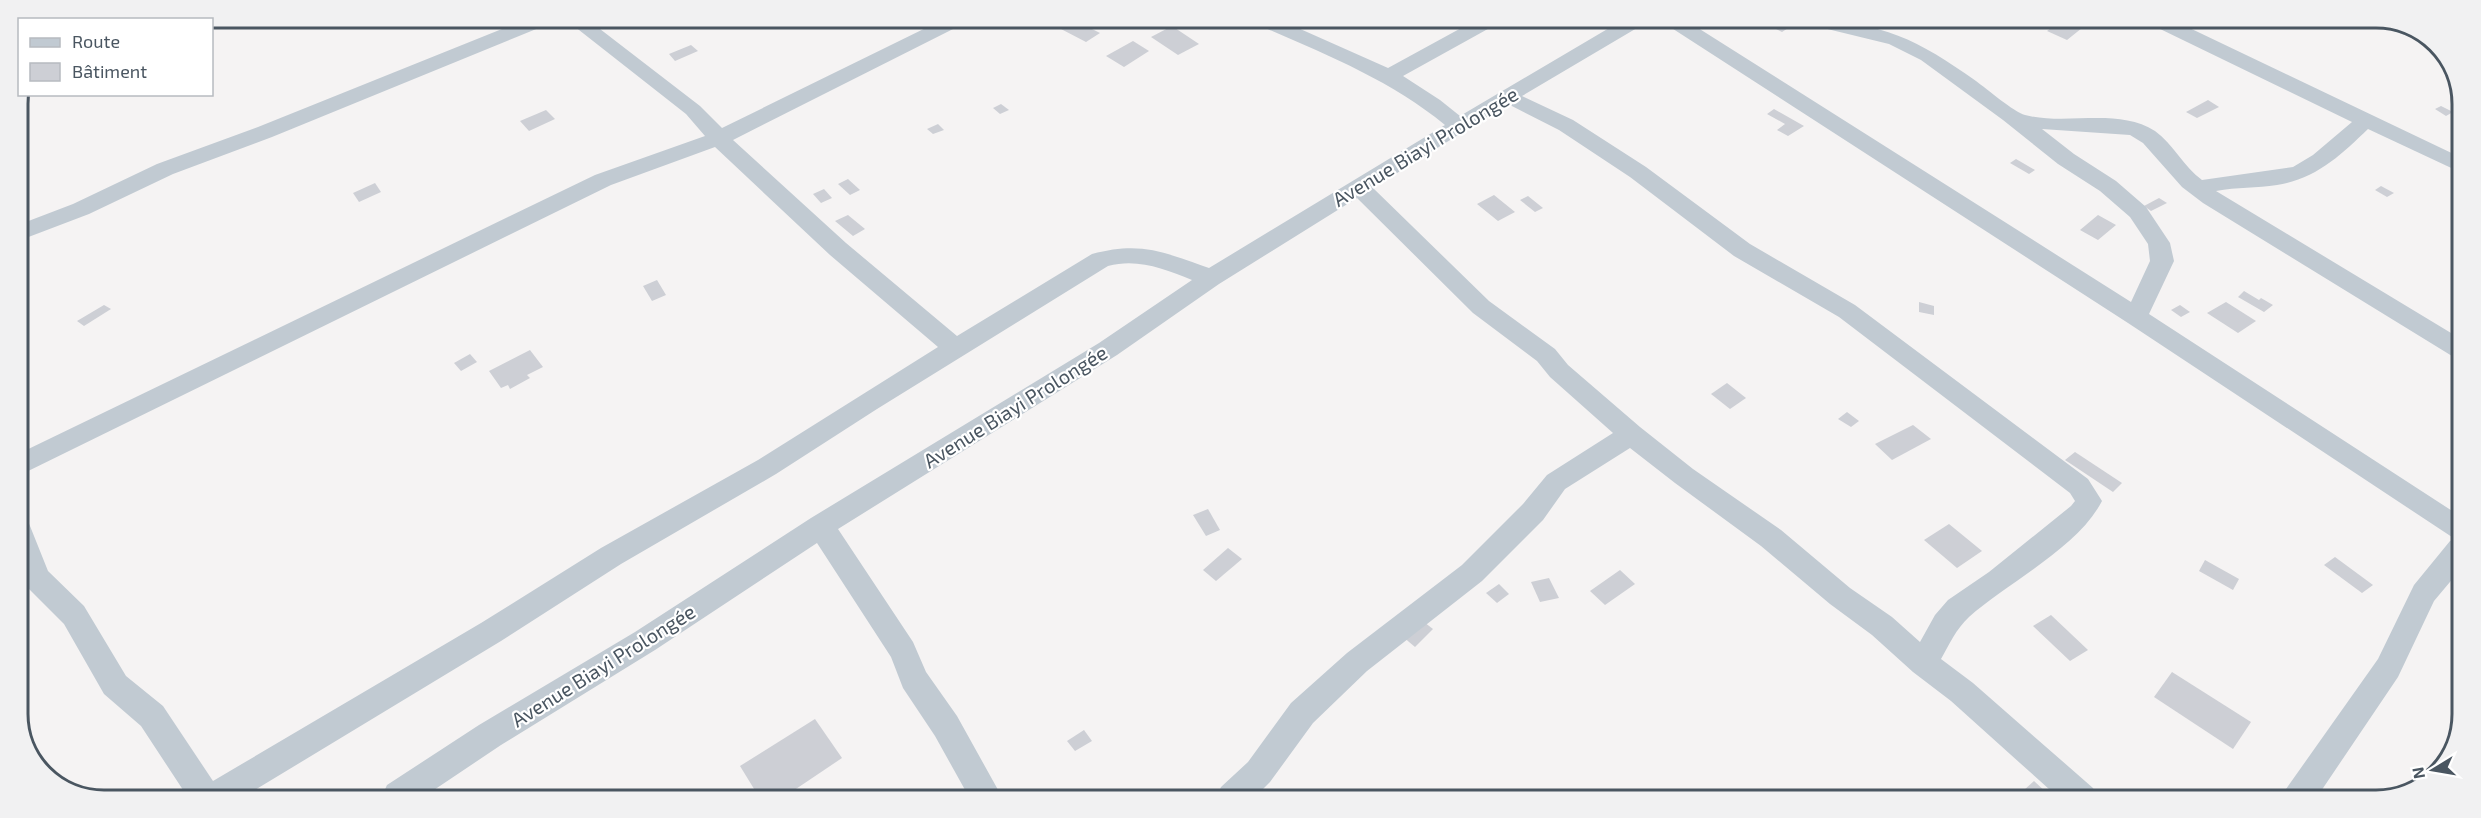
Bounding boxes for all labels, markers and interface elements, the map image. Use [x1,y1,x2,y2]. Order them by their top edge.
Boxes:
legend [18,18,213,96]
text: Route [72,30,120,52]
text: Bâtiment [72,60,147,82]
street label: Avenue Biayi Prolongée [1328,81,1522,211]
street label: Avenue Biayi Prolongée [919,340,1111,472]
street label: Avenue Biayi Prolongée [507,599,699,731]
north arrow [2403,740,2463,800]
text: N [2407,765,2428,780]

